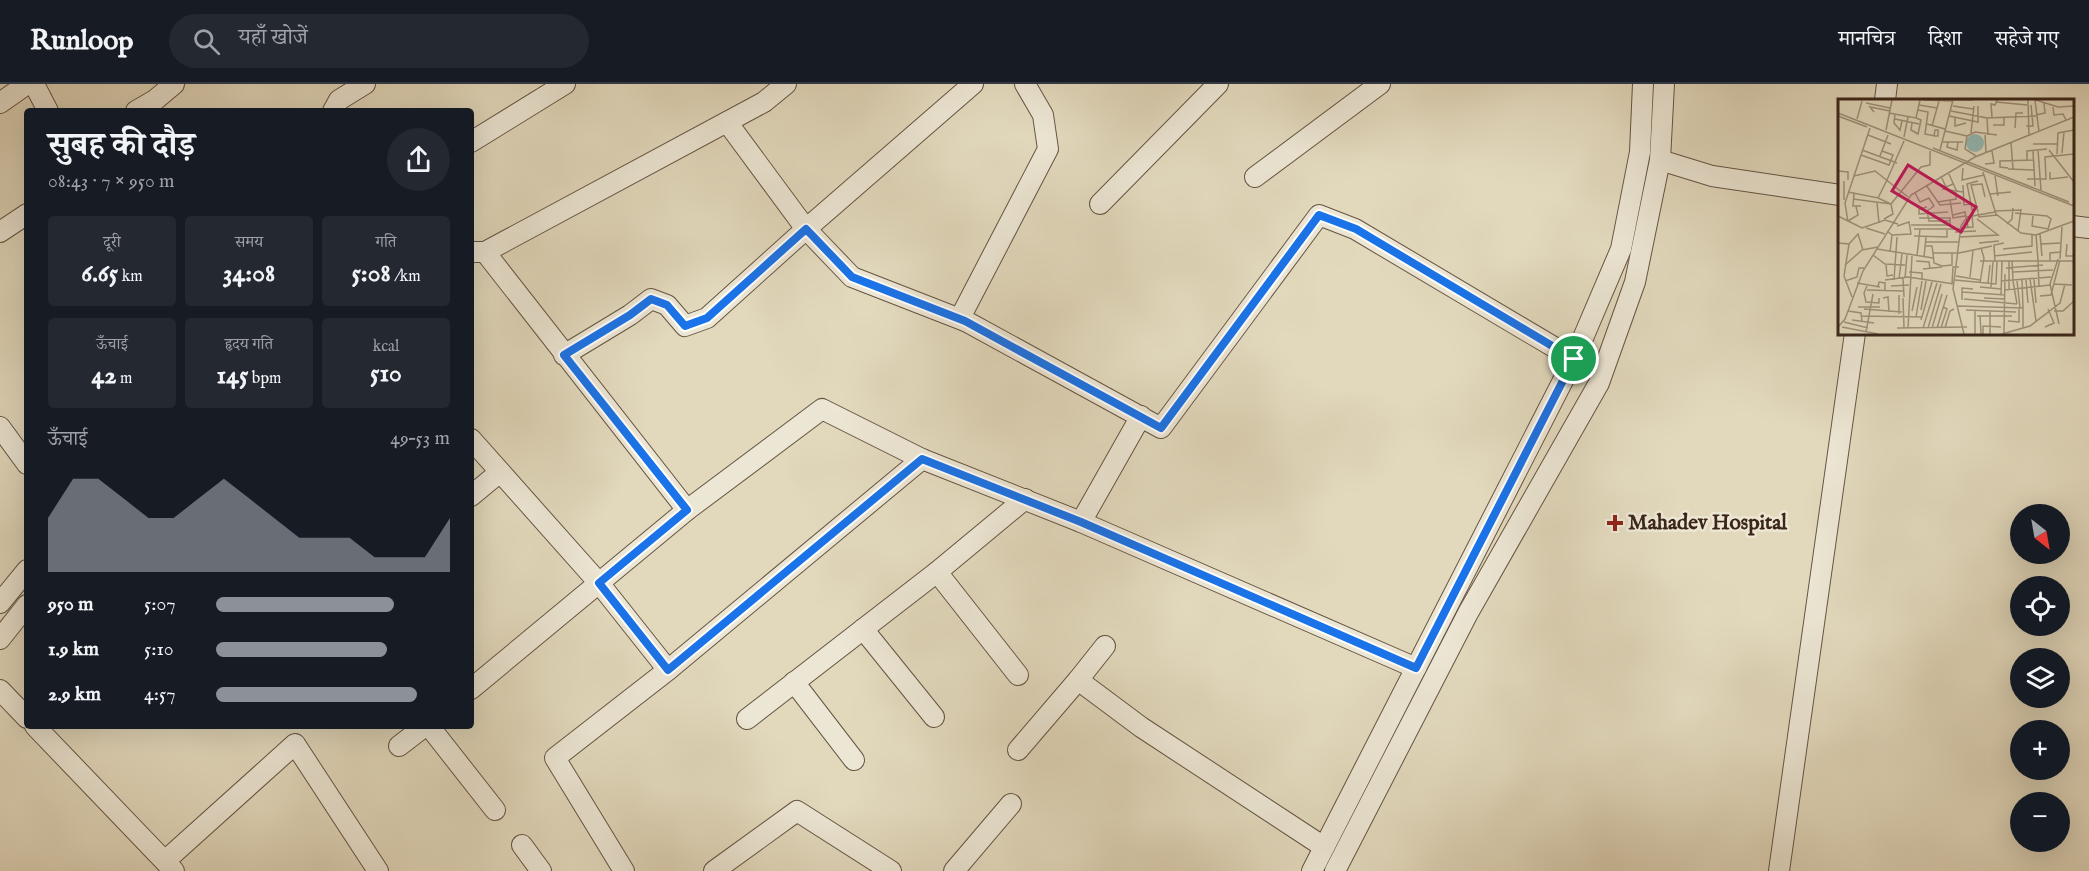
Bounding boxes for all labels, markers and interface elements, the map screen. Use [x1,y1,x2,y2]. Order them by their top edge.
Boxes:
search box [169,14,589,68]
text: Runloop [30,24,133,59]
text: यहाँ खोजें [238,24,308,52]
icon: search [190,25,223,58]
text: मानचित्र [1838,26,1895,53]
text: दिशा [1928,26,1962,53]
text: सहेजे गए [1995,26,2059,53]
inset map [1838,99,2074,334]
text: सुबह की दौड़ [48,125,195,167]
button: share [387,128,450,191]
text: 08:43 · 7 × 950 m [48,169,175,194]
text: दूरी [103,233,121,253]
text: समय [235,233,263,253]
text: गति [376,233,396,253]
text: 6.65 [81,257,118,290]
text: 34:08 [223,257,275,290]
text: 5:08 [351,257,391,290]
text: km [118,267,143,287]
text: /km [391,267,421,287]
pin [1548,333,1599,384]
text: ऊँचाई [96,335,128,355]
text: हृदय गति [225,335,273,355]
text: kcal [373,337,399,357]
icon: arrive [1557,342,1590,375]
text: 510 [370,357,402,390]
text: 42 [92,359,117,392]
text: 145 [217,359,248,392]
text: m [117,369,132,389]
text: bpm [248,369,281,389]
text: 49–53 m [390,426,450,451]
text: ऊँचाई [48,427,87,452]
north arrow [2010,504,2070,564]
map controls [2010,504,2070,852]
place label: Mahadev Hospital [1628,510,1788,537]
marker: Mahadev Hospital [1606,514,1624,532]
button: locate [2010,576,2070,636]
text: 950 m [48,592,94,617]
text: 5:07 [144,592,176,617]
text: 1.9 km [48,637,99,662]
text: 5:10 [144,637,174,662]
button: layers [2010,648,2070,708]
text: 2.9 km [48,682,101,707]
text: 4:57 [144,682,176,707]
button: + [2010,720,2070,780]
button: − [2010,792,2070,852]

